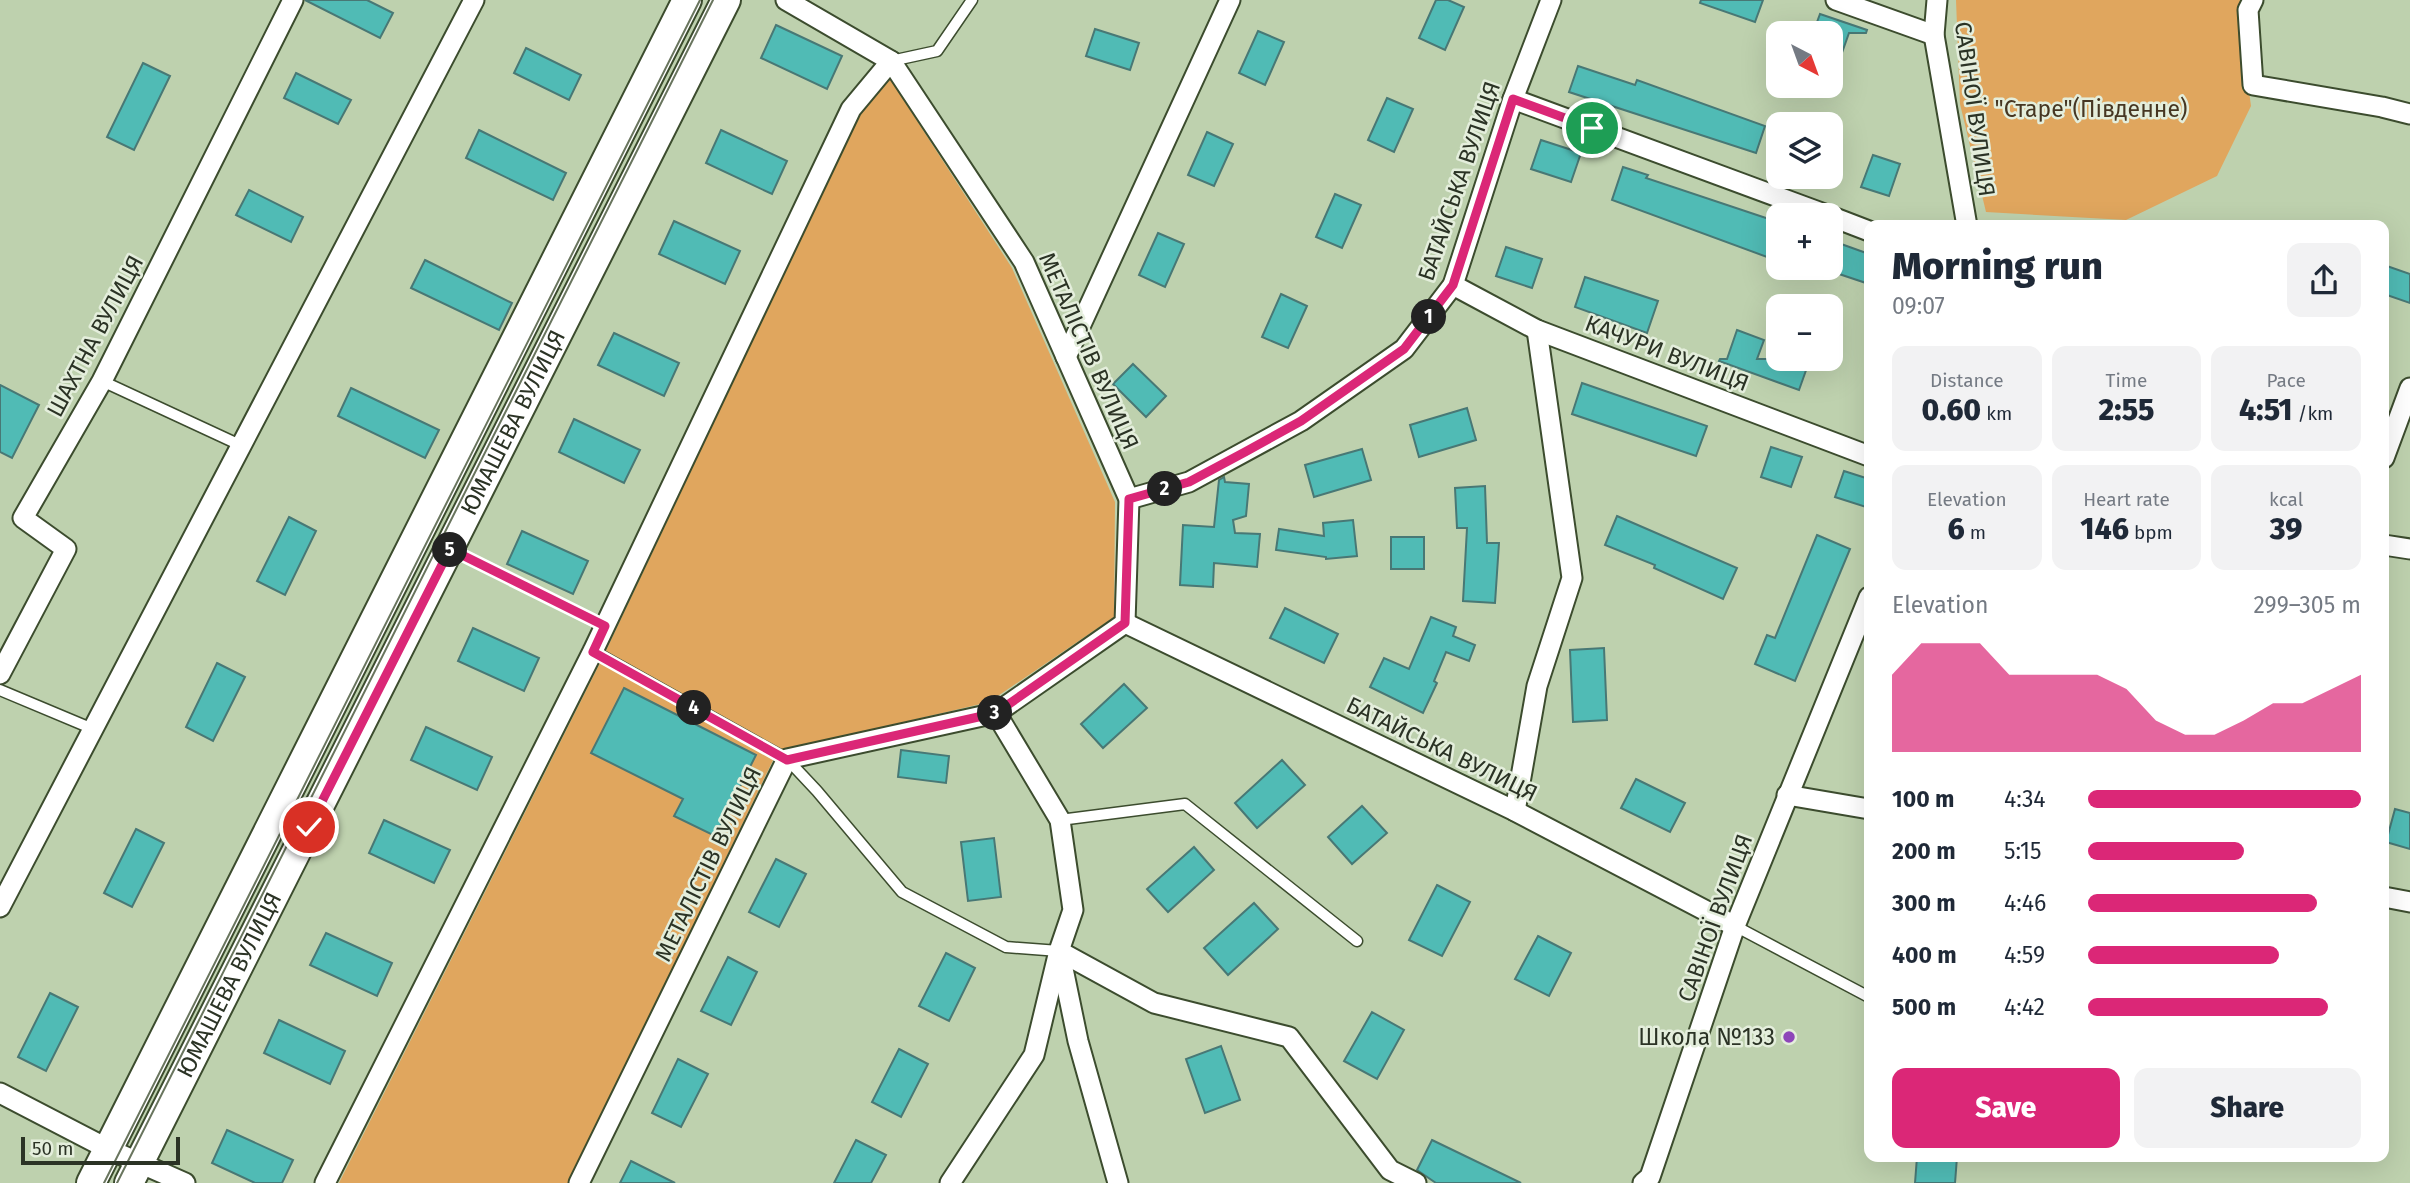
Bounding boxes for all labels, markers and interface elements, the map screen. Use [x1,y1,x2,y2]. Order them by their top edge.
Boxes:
street label: САВІНОЇ ВУЛИЦЯ [1949,20,2001,198]
north arrow [1766,21,1843,98]
map controls [1766,21,1843,371]
street label: БАТАЙСЬКА ВУЛИЦЯ [1412,78,1506,284]
park label: "Старе"(Південне) [1995,95,2187,123]
pin [1562,98,1622,158]
icon: arrive [1573,109,1611,147]
button: layers [1766,112,1843,189]
button: + [1766,203,1843,280]
text: Morning run [1892,243,2103,289]
button: share [2287,243,2361,317]
street label: МЕТАЛІСТІВ ВУЛИЦЯ [1033,248,1145,454]
street label: ШАХТНА ВУЛИЦЯ [41,250,149,422]
text: 09:07 [1892,292,1945,320]
button: − [1766,294,1843,371]
pin: 1 [1412,300,1446,334]
text: 1 [1424,305,1433,328]
street label: КАЧУРИ ВУЛИЦЯ [1581,309,1753,397]
street label: ЮМАШЕВА ВУЛИЦЯ [454,325,571,520]
text: Distance [1930,369,2004,392]
text: Time [2106,369,2147,392]
text: Pace [2266,369,2306,392]
text: 0.60 [1921,392,1981,428]
text: 2:55 [2099,392,2154,428]
text: 4:51 [2239,392,2292,428]
text: km [1981,402,2012,425]
text: /km [2292,402,2333,425]
pin: 2 [1148,472,1182,506]
text: 2 [1160,477,1169,500]
text: Elevation [1927,488,2007,511]
text: Heart rate [2083,488,2170,511]
text: kcal [2269,488,2303,511]
text: 6 [1948,511,1965,547]
text: 146 [2080,511,2129,547]
text: 39 [2270,511,2302,547]
text: m [1965,521,1986,544]
text: bpm [2129,521,2173,544]
pin: 5 [433,532,468,568]
text: 5 [444,538,455,561]
text: Elevation [1892,591,1988,619]
text: 299–305 m [2253,591,2361,619]
pin: 4 [676,690,712,726]
street label: БАТАЙСЬКА ВУЛИЦЯ [1342,691,1542,807]
text: 4 [688,696,699,719]
pin: 3 [978,696,1012,730]
text: 3 [990,701,999,724]
street label: МЕТАЛІСТІВ ВУЛИЦЯ [649,762,767,966]
text: 100 m [1892,785,1954,813]
text: 4:34 [2004,785,2046,813]
pin [279,797,339,857]
icon: check [290,808,328,846]
street label: САВІНОЇ ВУЛИЦЯ [1672,830,1758,1006]
text: 200 m [1892,837,1956,865]
text: 5:15 [2004,837,2042,865]
street label: ЮМАШЕВА ВУЛИЦЯ [171,887,287,1082]
text: 300 m [1892,889,1956,917]
text: 4:46 [2004,889,2046,917]
text: 400 m [1892,941,1957,969]
text: 4:59 [2004,941,2045,969]
text: 500 m [1892,993,1956,1021]
text: 4:42 [2004,993,2045,1021]
place label: Школа №133 [1638,1023,1775,1051]
marker: Школа №133 [1781,1029,1797,1045]
button: Save [1892,1068,2120,1148]
button: Share [2134,1068,2361,1148]
scale bar [21,1134,180,1166]
text: 50 m [32,1137,73,1160]

